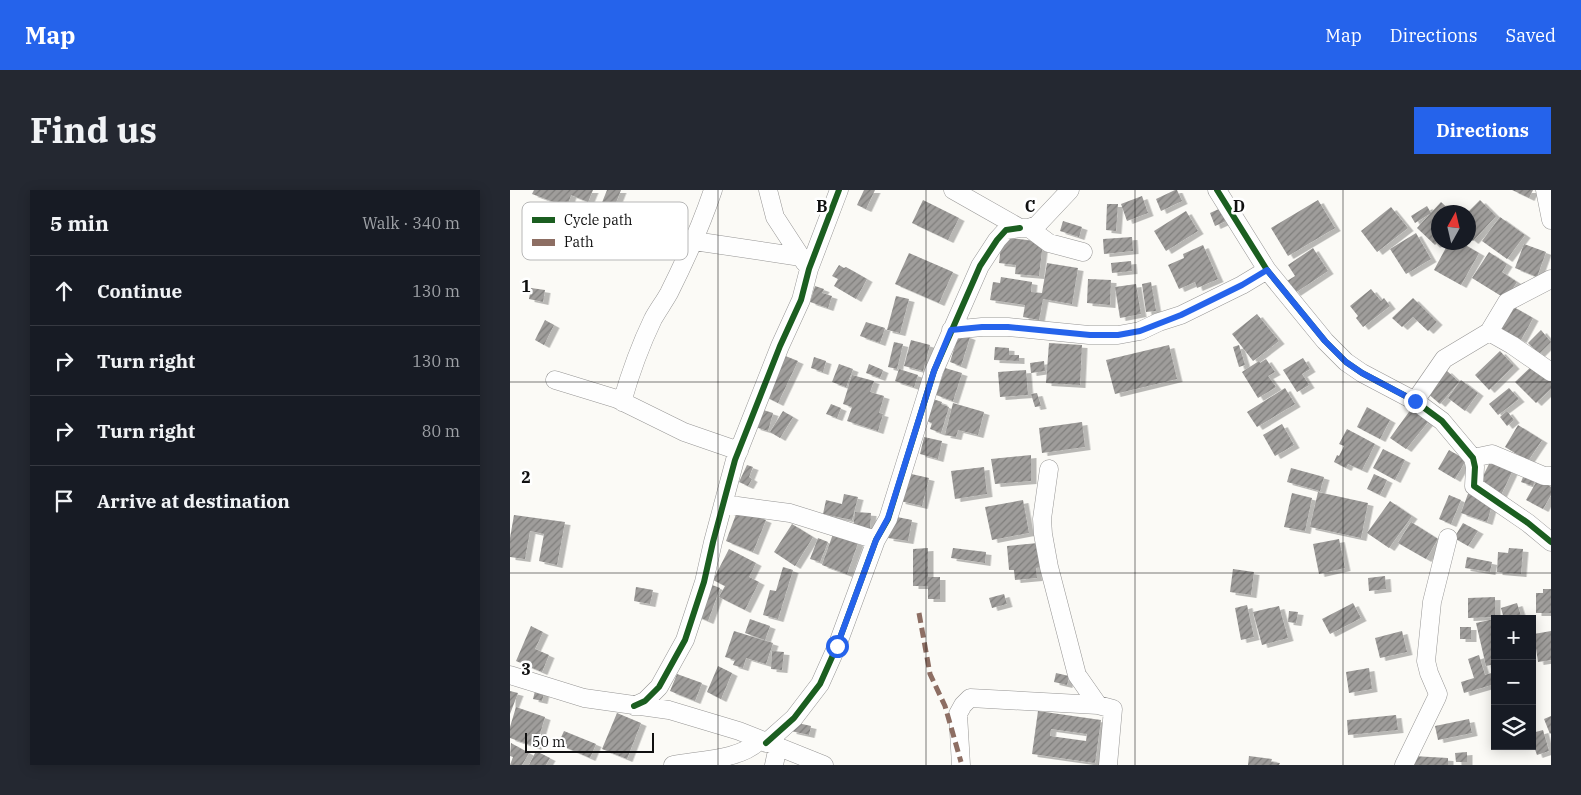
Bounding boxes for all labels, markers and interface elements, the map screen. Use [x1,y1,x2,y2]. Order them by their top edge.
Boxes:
text: Map [25,19,75,51]
text: Map [1325,24,1362,47]
text: Directions [1390,24,1478,47]
text: Saved [1506,24,1556,47]
text: Find us [30,107,157,153]
button: Directions [1414,107,1551,154]
text: B [816,196,828,216]
text: C [1025,196,1035,216]
text: D [1233,196,1245,216]
legend [522,202,688,260]
north arrow [1431,205,1476,250]
text: 5 min [50,209,109,237]
text: Cycle path [564,211,633,229]
text: Walk · 340 m [362,213,460,233]
text: Path [564,233,594,251]
text: 1 [521,276,531,296]
icon: ahead [50,277,78,305]
text: Continue [97,279,182,303]
text: 130 m [412,281,460,301]
icon: right [50,347,78,375]
text: Turn right [97,349,195,373]
text: 130 m [412,351,460,371]
route end [1404,390,1427,413]
icon: right [50,417,78,445]
text: Turn right [97,419,195,443]
text: 80 m [422,421,460,441]
text: 2 [521,467,531,487]
icon: arrive [50,487,78,515]
text: Arrive at destination [97,489,290,513]
map controls [1491,615,1536,750]
button: + [1491,615,1536,660]
route start [826,635,849,658]
text: 3 [521,659,531,679]
button: − [1491,660,1536,705]
button: layers [1491,705,1536,750]
scale bar [525,730,654,753]
text: 50 m [532,733,565,751]

